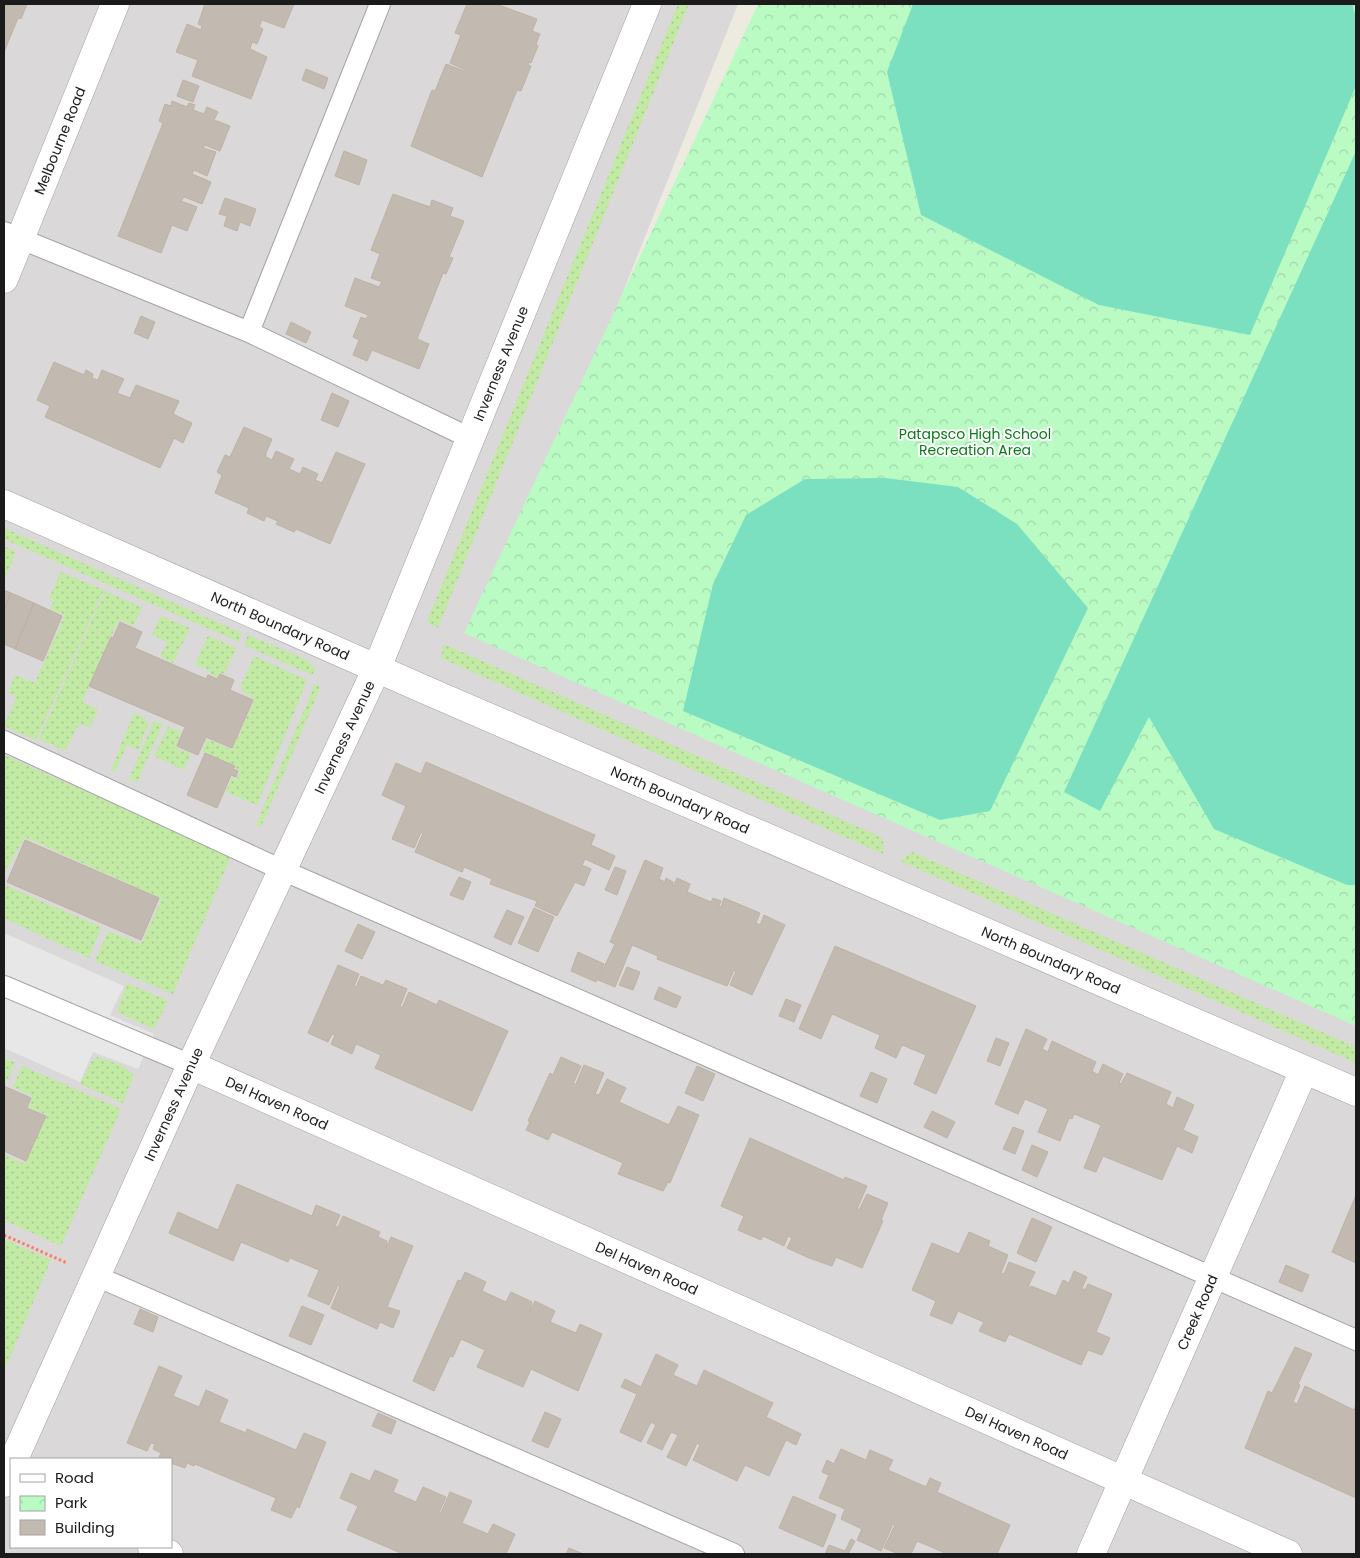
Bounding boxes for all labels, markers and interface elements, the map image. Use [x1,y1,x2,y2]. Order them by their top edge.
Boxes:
street label: Melbourne Road [29,84,91,198]
street label: Inverness Avenue [468,303,533,424]
park label: Patapsco High School Recreation Area [899,424,1051,460]
street label: North Boundary Road [208,587,353,665]
street label: Inverness Avenue [309,677,380,797]
street label: North Boundary Road [607,761,753,839]
street label: North Boundary Road [978,921,1124,999]
street label: Inverness Avenue [139,1044,208,1164]
street label: Del Haven Road [222,1072,331,1135]
street label: Del Haven Road [592,1237,701,1300]
street label: Creek Road [1172,1271,1223,1353]
street label: Del Haven Road [962,1401,1071,1465]
legend [10,1458,172,1548]
text: Road [55,1467,94,1488]
text: Park [55,1492,87,1513]
text: Building [55,1517,115,1538]

